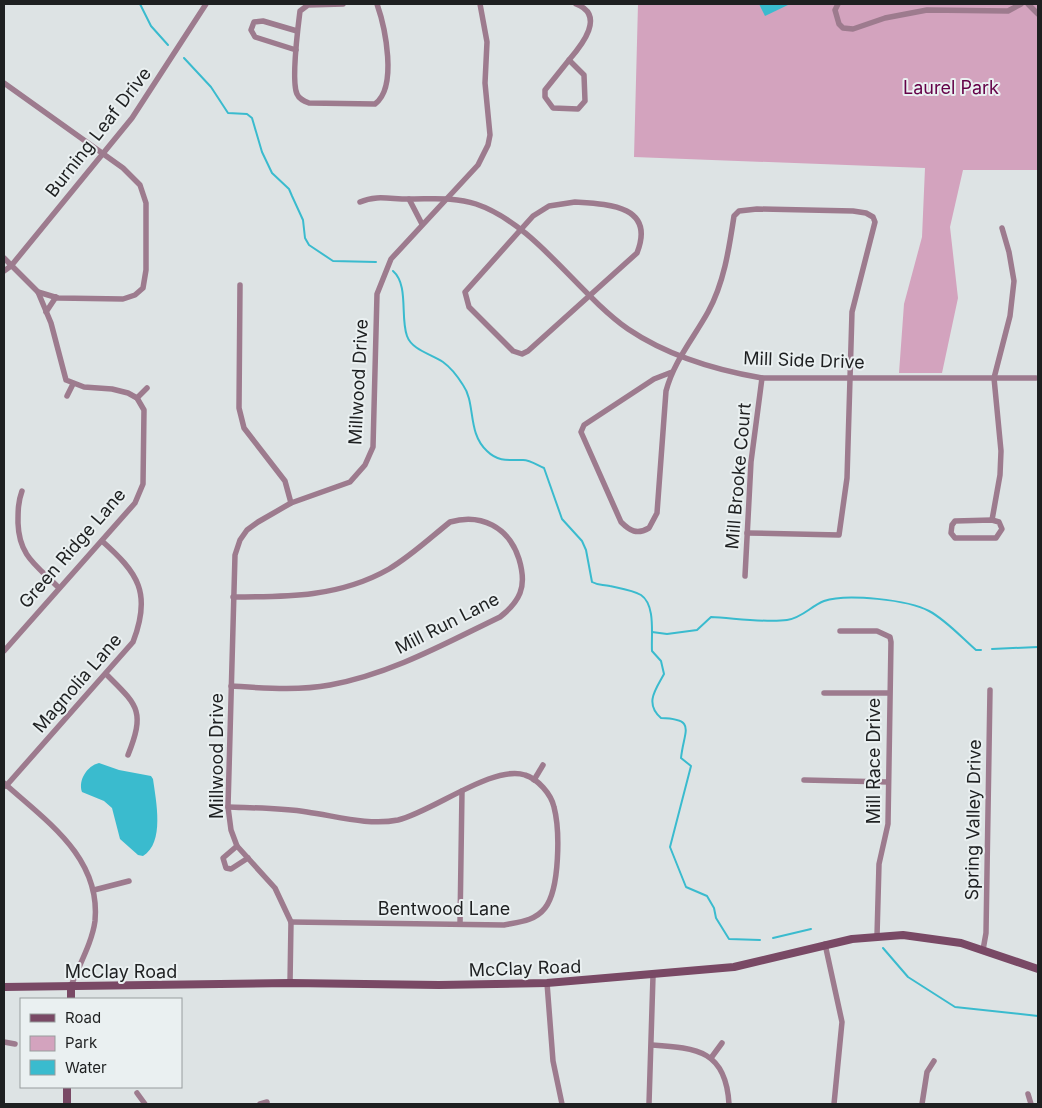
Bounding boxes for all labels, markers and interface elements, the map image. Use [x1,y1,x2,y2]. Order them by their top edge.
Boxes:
street label: Burning Leaf Drive [41,63,155,201]
park label: Laurel Park [903,77,999,98]
street label: Millwood Drive [344,318,372,446]
street label: Mill Side Drive [743,347,865,373]
street label: Mill Brooke Court [721,402,755,550]
street label: Green Ridge Lane [14,484,130,612]
street label: Mill Run Lane [392,588,502,658]
street label: Magnolia Lane [28,629,126,737]
street label: Millwood Drive [206,693,227,819]
street label: Mill Race Drive [863,698,884,824]
street label: Spring Valley Drive [961,739,985,901]
street label: Bentwood Lane [378,898,510,919]
street label: McClay Road [468,956,582,980]
street label: McClay Road [65,961,177,982]
legend [20,998,182,1088]
text: Road [65,1008,101,1027]
text: Park [65,1033,98,1052]
text: Water [65,1058,107,1077]

